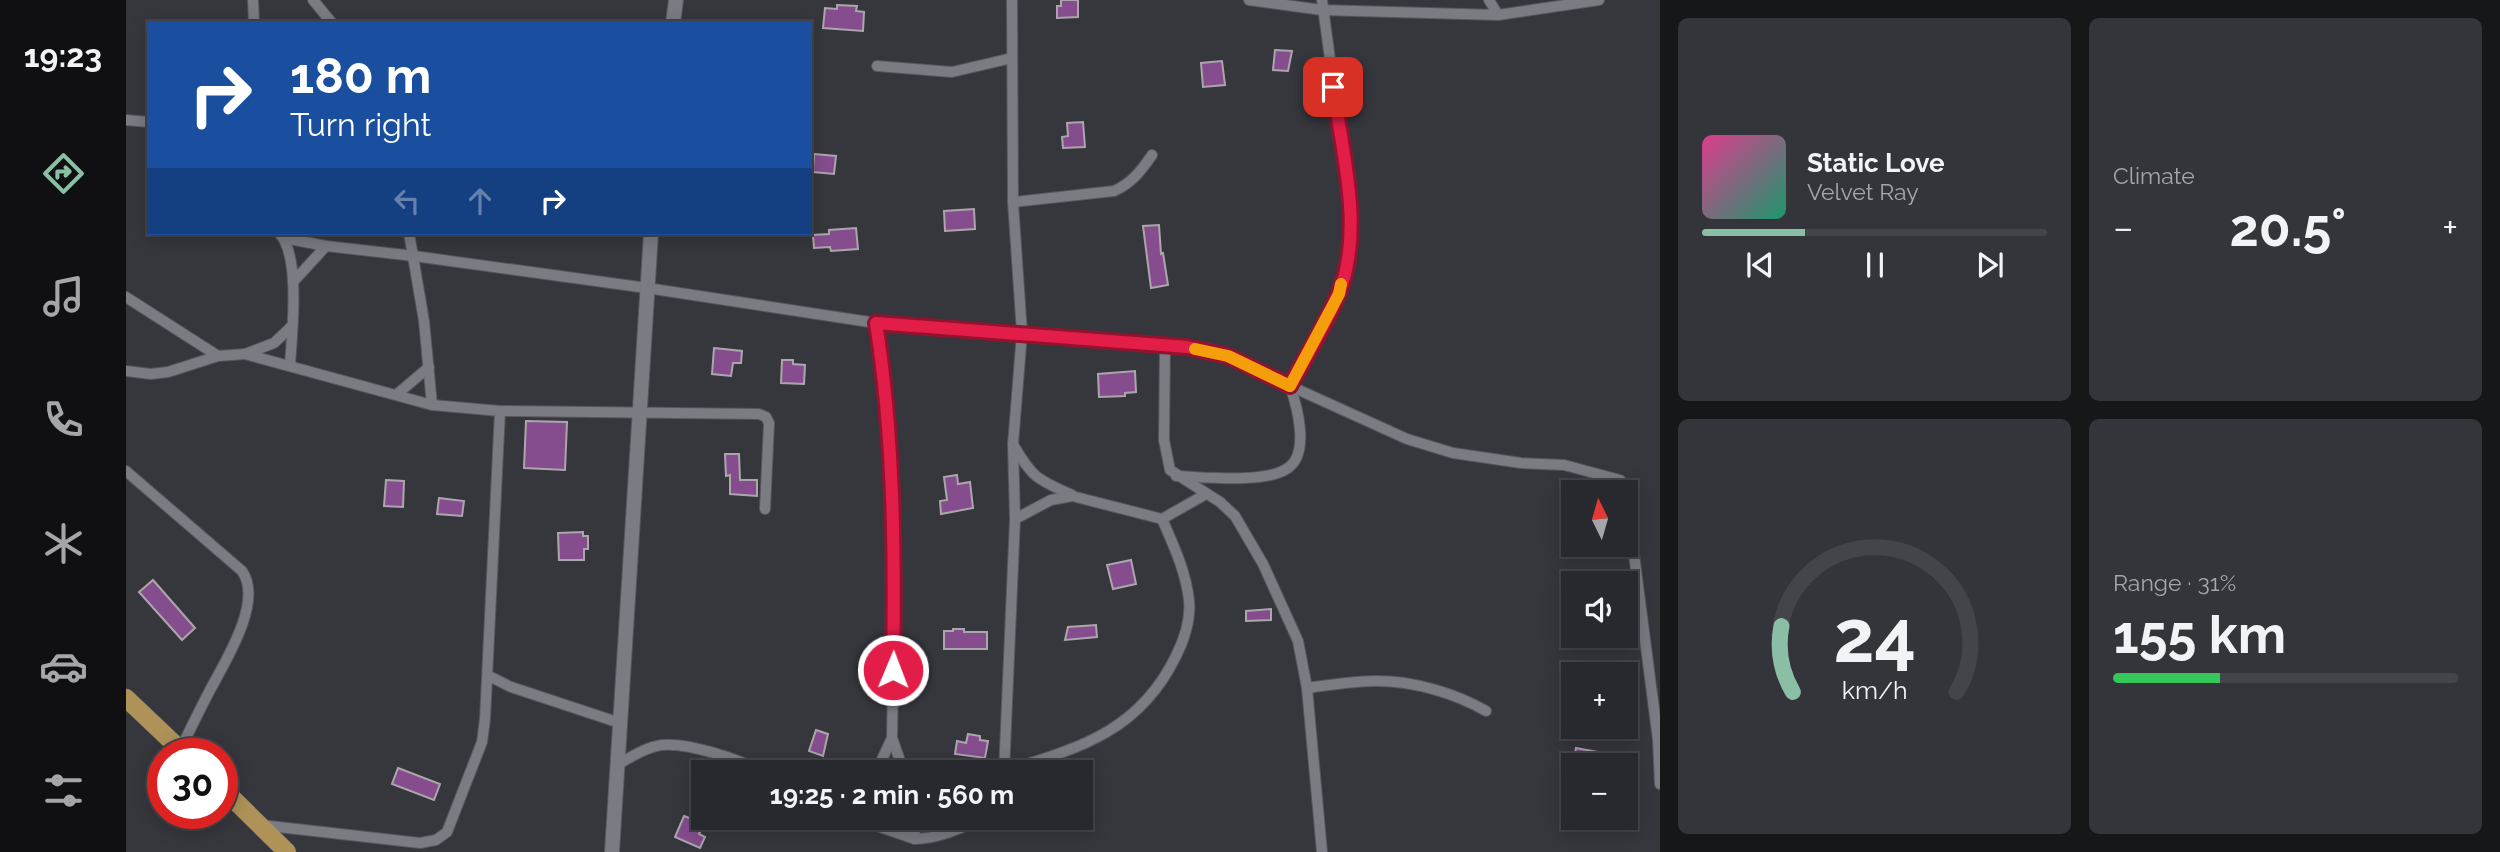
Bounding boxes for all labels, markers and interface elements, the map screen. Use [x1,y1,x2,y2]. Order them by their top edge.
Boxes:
text: 19:23 [24,37,102,74]
text: 180 m [290,47,431,104]
icon: right [175,49,266,140]
pin [1303,57,1363,117]
icon: arrive [1314,68,1352,106]
text: Turn right [290,106,431,143]
text: Static Love [1807,148,1945,178]
icon: directions [39,149,88,198]
text: Climate [2113,162,2195,189]
text: Velvet Ray [1807,178,1919,205]
icon: left [388,182,426,220]
icon: ahead [461,182,499,220]
icon: right [534,182,572,220]
text: 20.5° [2230,197,2346,258]
text: − [2113,205,2133,250]
text: + [2442,205,2458,250]
icon: previous [1741,246,1779,284]
icon: pause [1856,246,1894,284]
icon: next [1971,246,2009,284]
icon: music [39,272,88,321]
icon: phone [39,395,88,444]
north arrow [1561,480,1638,556]
map controls [1561,480,1638,830]
icon: climate [39,519,88,568]
text: Range · 31% [2113,569,2236,596]
button: sound [1561,571,1638,648]
text: 24 [1833,595,1916,680]
text: 155 km [2113,604,2286,665]
position arrow [856,633,930,707]
icon: car [39,642,88,691]
button: + [1561,662,1638,739]
text: km/h [1842,675,1907,705]
speed limit sign: 30 [147,738,238,829]
button: − [1561,753,1638,830]
icon: filters [39,766,88,815]
text: 19:25 · 2 min · 560 m [770,780,1014,810]

